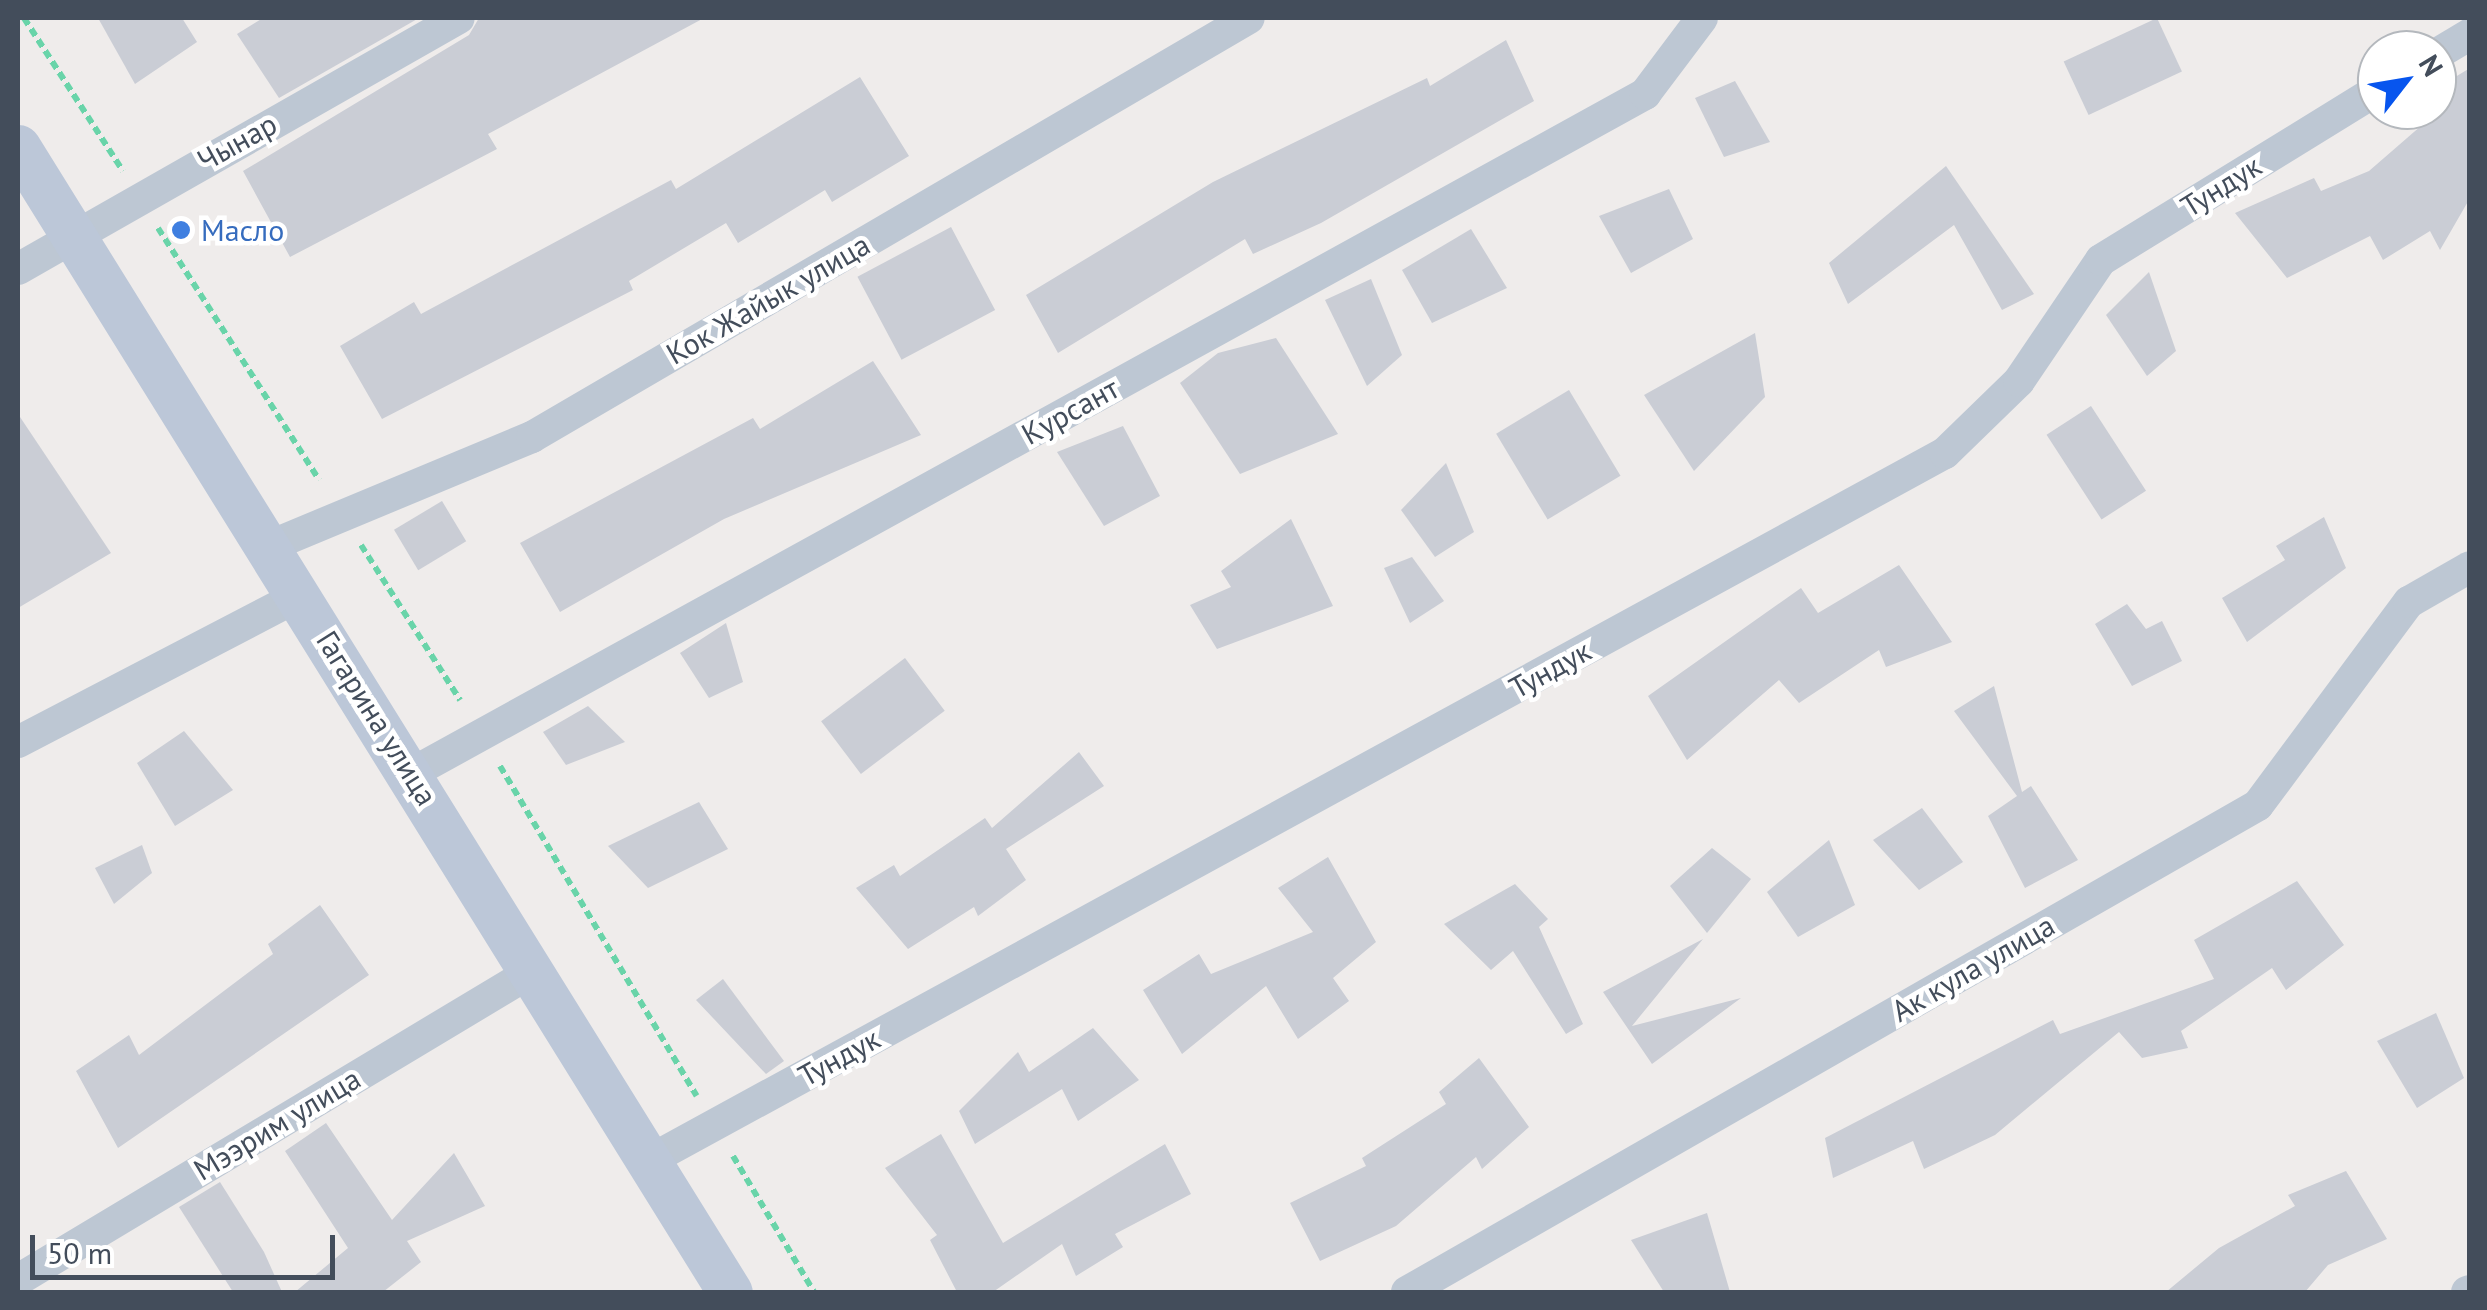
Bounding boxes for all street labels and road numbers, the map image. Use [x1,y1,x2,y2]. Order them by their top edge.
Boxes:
street label: Чынар [191,106,283,178]
street label: Тундук [2174,148,2268,224]
street label: Кок Жайык улица [660,226,876,372]
street label: Курсант [1015,370,1125,452]
street label: Гагарина улица [309,624,445,812]
street label: Тундук [1503,632,1597,706]
street label: Ак кула улица [1885,907,2061,1029]
street label: Тундук [792,1020,886,1094]
street label: Мээрим улица [187,1060,367,1188]

